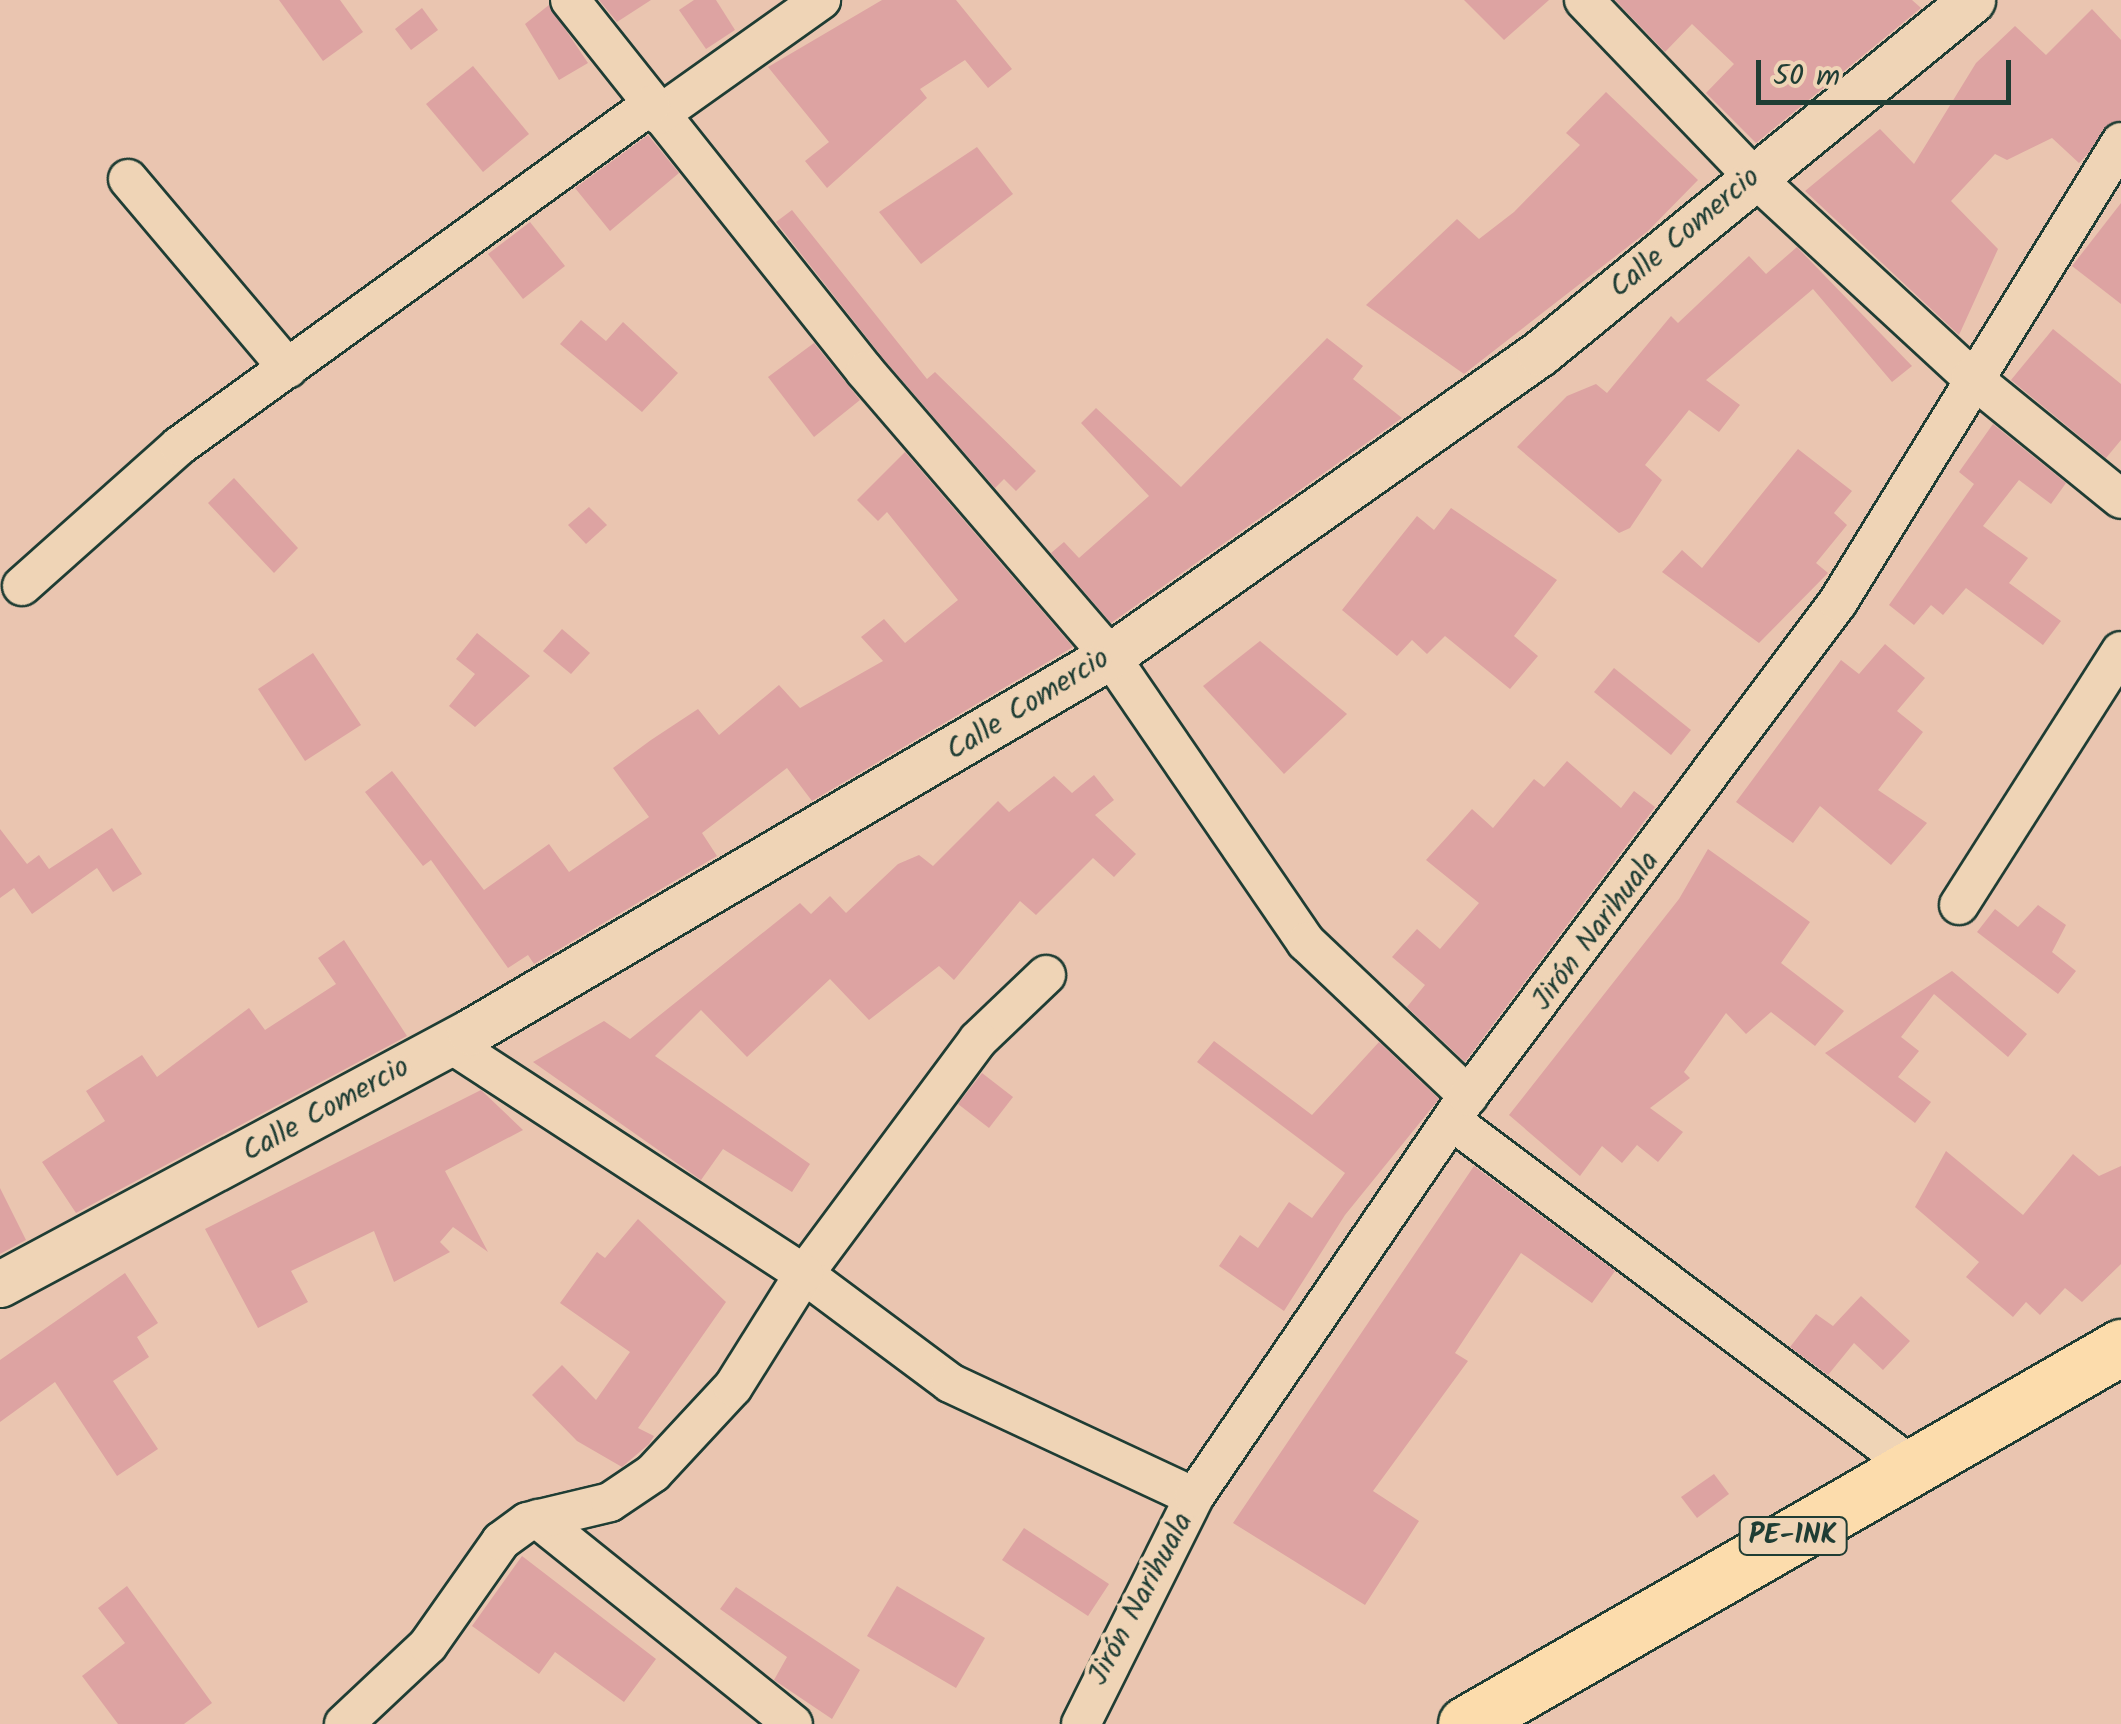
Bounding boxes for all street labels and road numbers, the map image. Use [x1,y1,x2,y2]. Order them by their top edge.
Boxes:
street label: Calle Comercio [1602,160,1768,306]
street label: Calle Comercio [940,641,1116,769]
street label: Jirón Narihuala [1524,844,1668,1018]
street label: Calle Comercio [236,1049,416,1171]
street label: Jirón Narihuala [1080,1507,1202,1691]
road number: PE-1NK [1738,1513,1848,1559]

